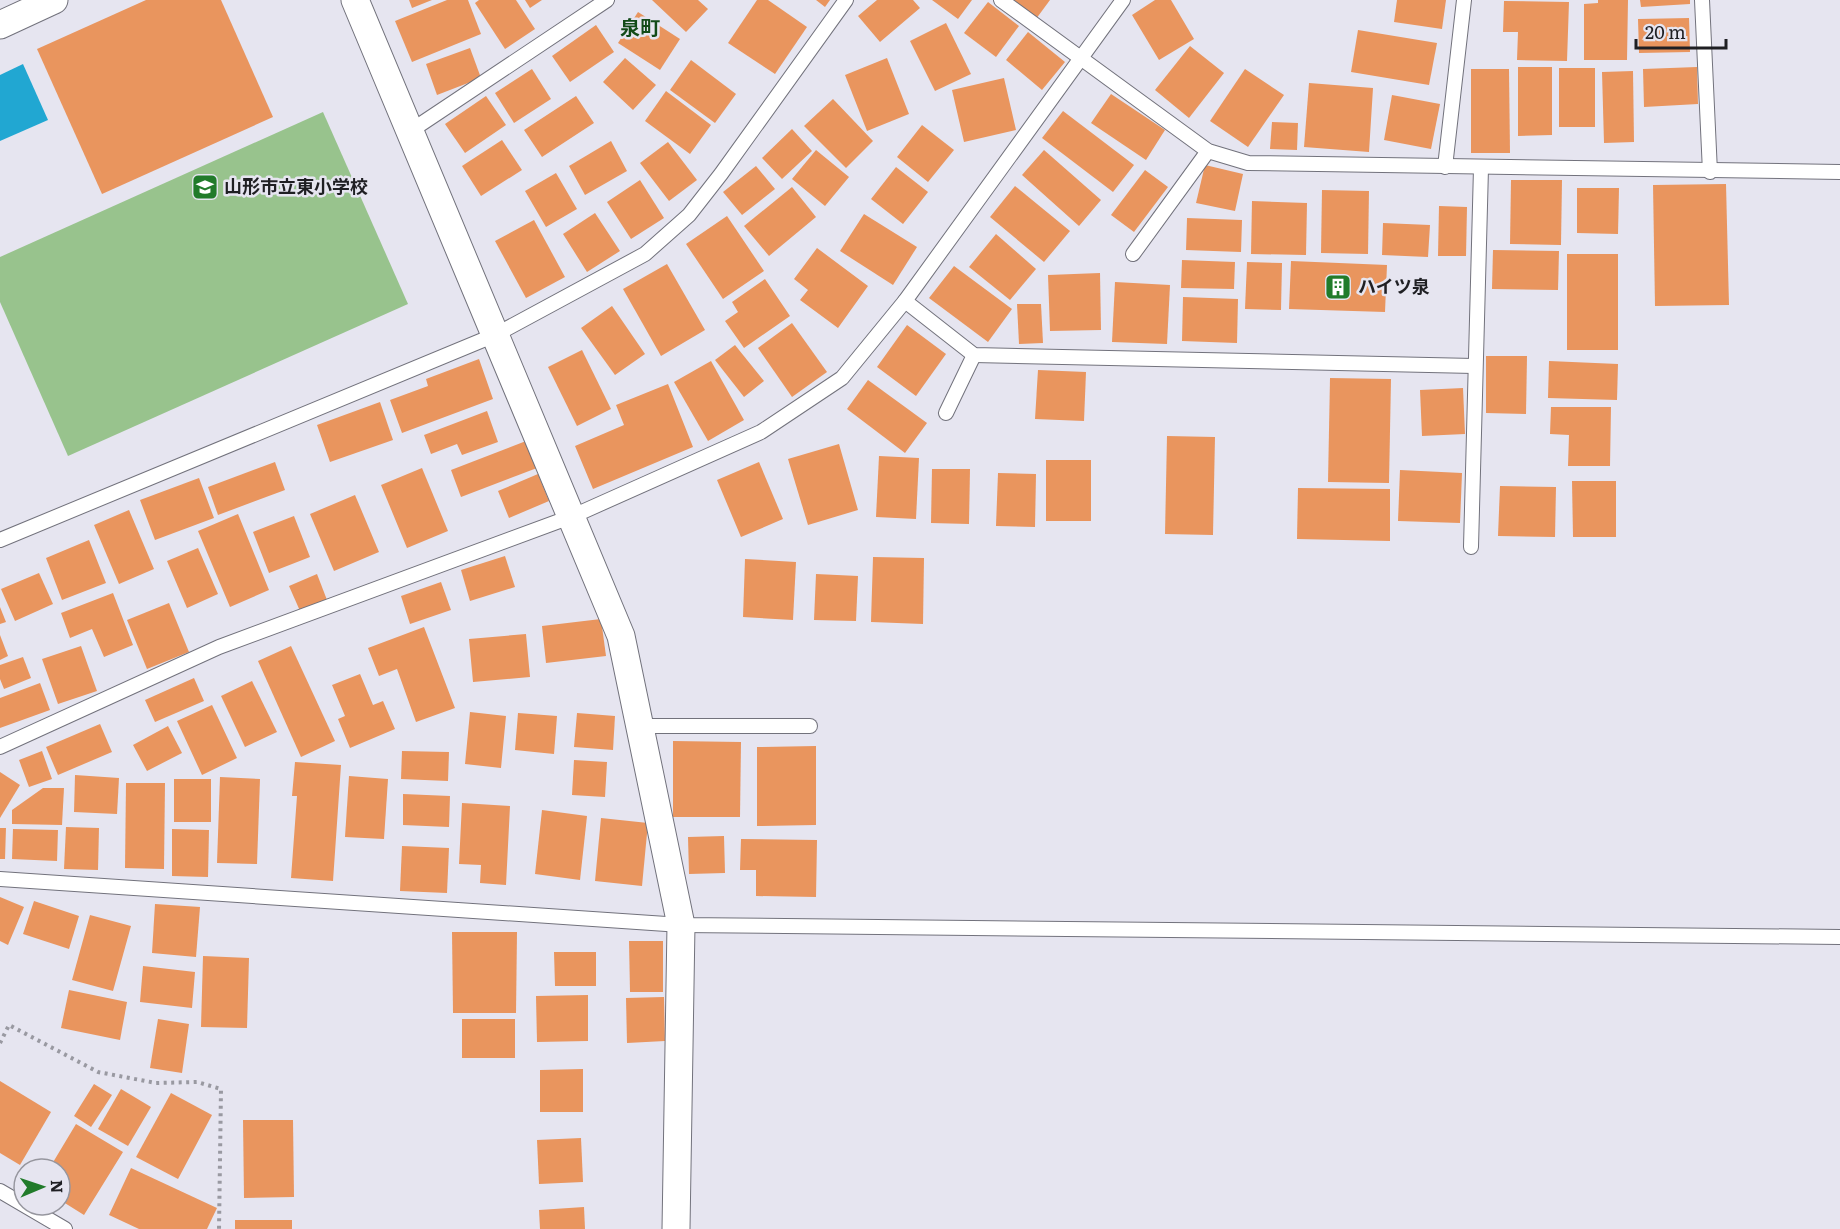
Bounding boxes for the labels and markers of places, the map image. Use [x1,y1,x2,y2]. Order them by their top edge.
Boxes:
school or university icon: 山形市立東小学校 [190,172,220,202]
place label: 山形市立東小学校 [224,172,368,199]
building icon: ハイツ泉 [1323,272,1353,302]
place label: ハイツ泉 [1358,272,1430,299]

